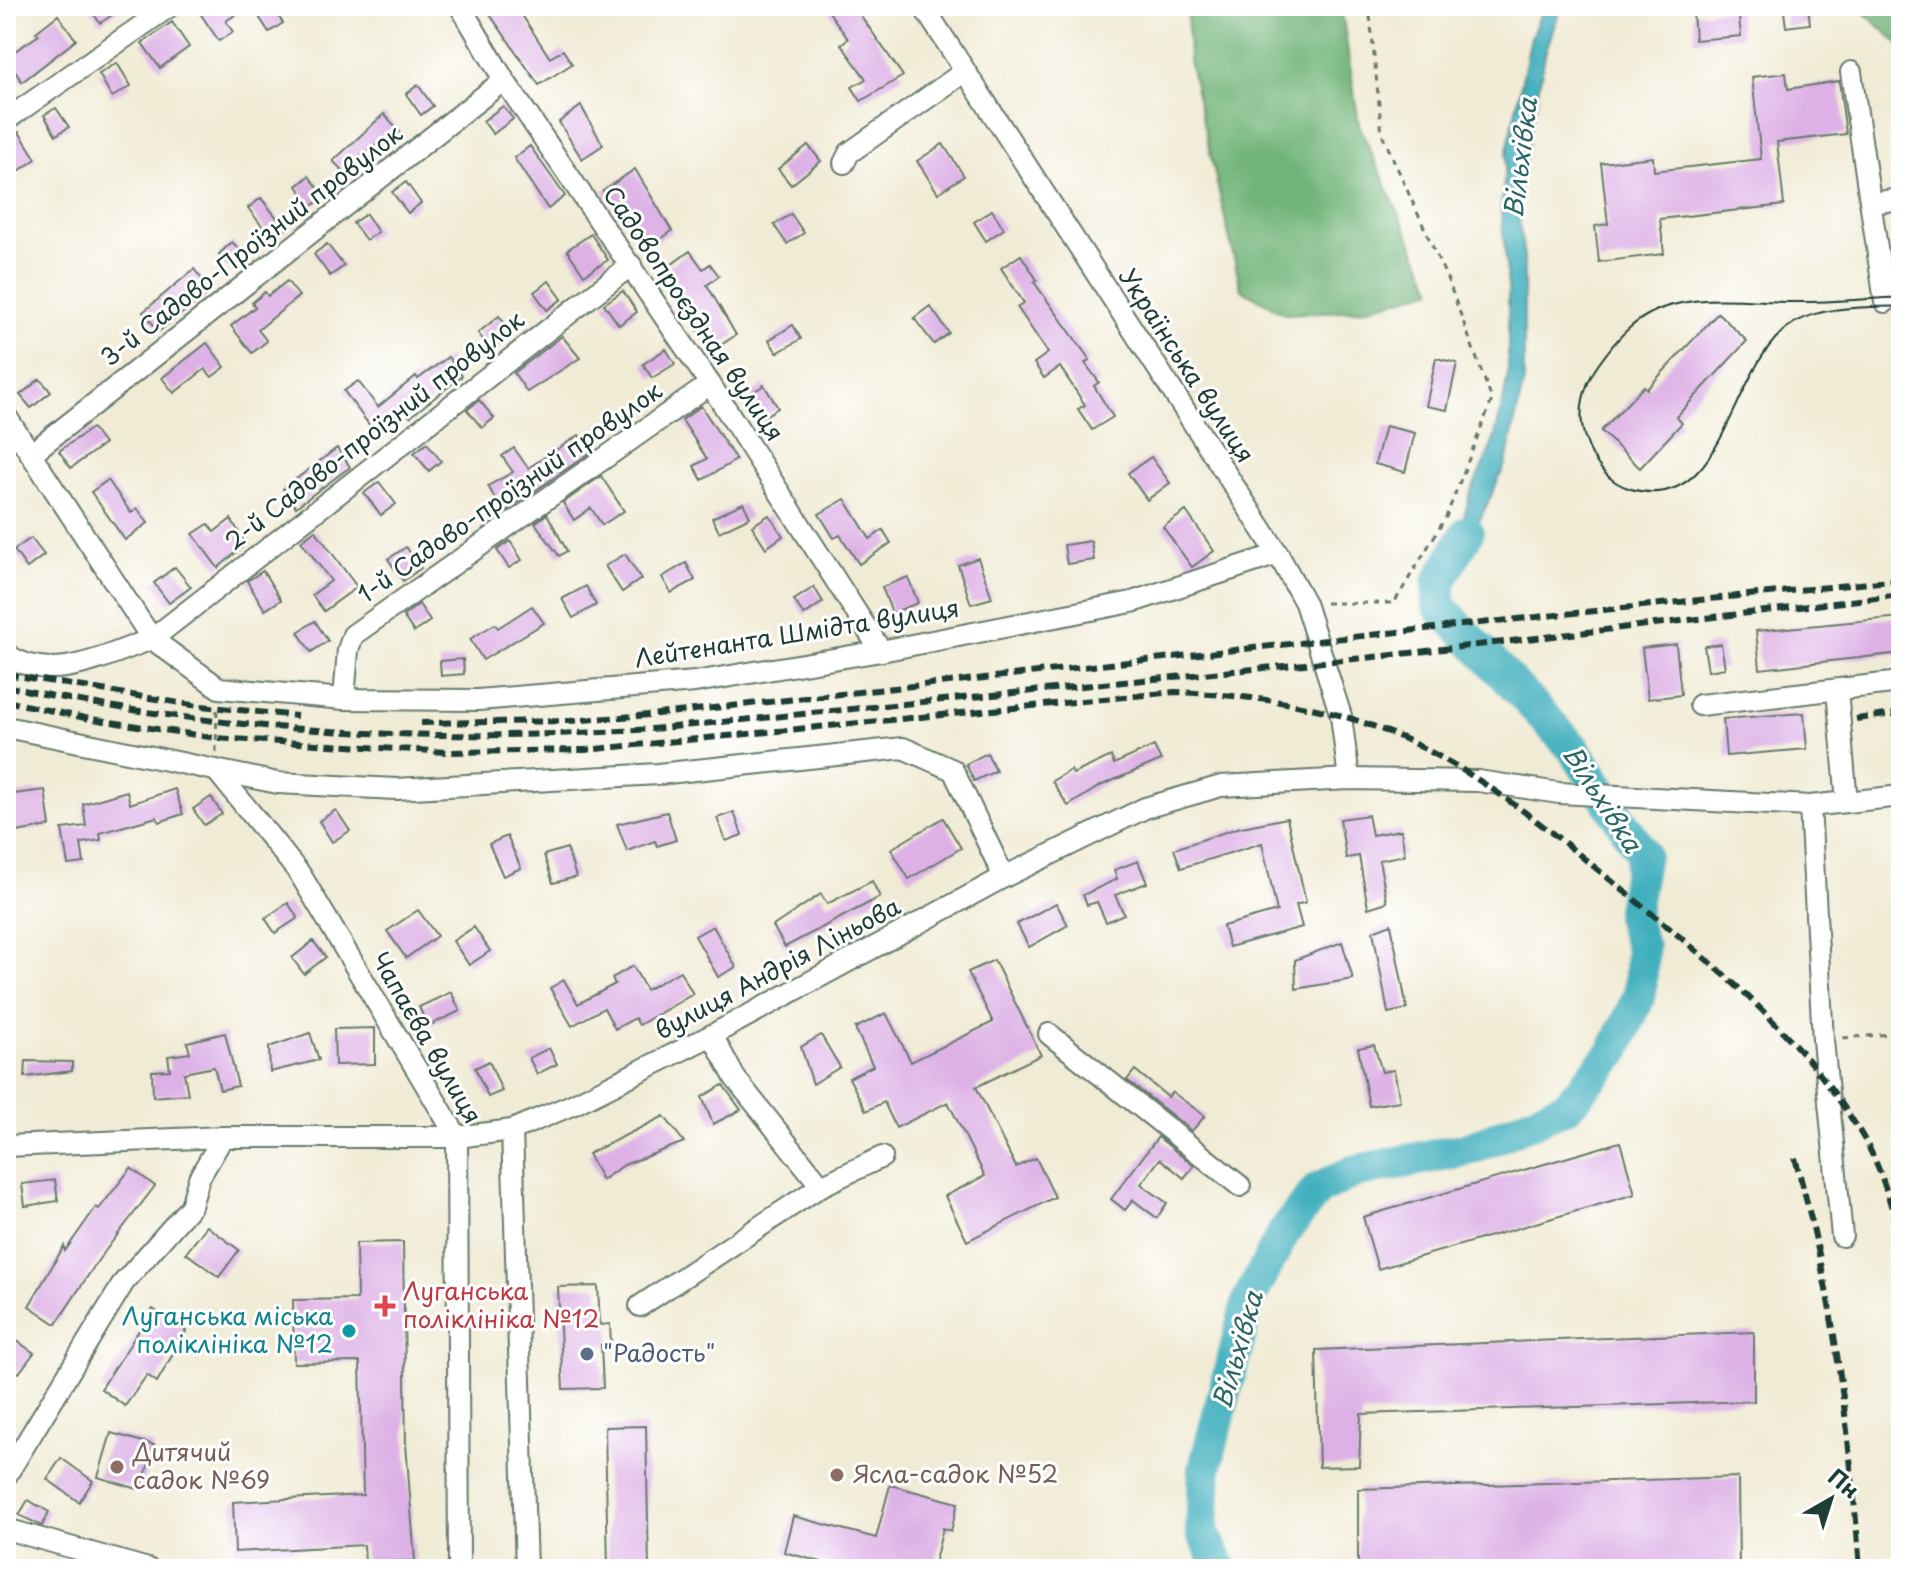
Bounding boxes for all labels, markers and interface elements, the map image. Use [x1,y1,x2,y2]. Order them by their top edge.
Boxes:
water label: Вільхівка [1493,95,1546,220]
street label: 3-й Садово-Проїзний провулок [92,115,410,374]
street label: Садовопроєздная вулиця [595,178,794,448]
street label: Українська вулиця [1111,261,1264,469]
street label: 2-й Садово-проїзний провулок [217,301,532,558]
street label: 1-й Садово-проїзний провулок [349,372,669,611]
street label: Лейтенанта Шмідта вулиця [632,589,962,675]
water label: Вільхівка [1554,737,1653,860]
street label: вулиця Андрія Ліньова [648,887,906,1047]
street label: Чапаєва вулиця [364,944,492,1130]
place label: Луганська поліклініка №12 [403,1272,599,1336]
water label: Вільхівка [1201,1285,1272,1413]
marker: Луганська поліклініка №12 [374,1295,396,1317]
place label: Луганська міська поліклініка №12 [122,1297,333,1361]
marker: Луганська міська поліклініка №12 [340,1322,358,1340]
place label: "Радость" [603,1334,715,1370]
marker: "Радость" [578,1345,596,1363]
place label: Дитячий садок №69 [132,1433,270,1497]
place label: Ясла-садок №52 [853,1455,1058,1491]
marker: Дитячий садок №69 [108,1458,126,1476]
north arrow [1791,1459,1871,1539]
text: Пн [1822,1459,1867,1505]
marker: Ясла-садок №52 [828,1466,846,1484]

